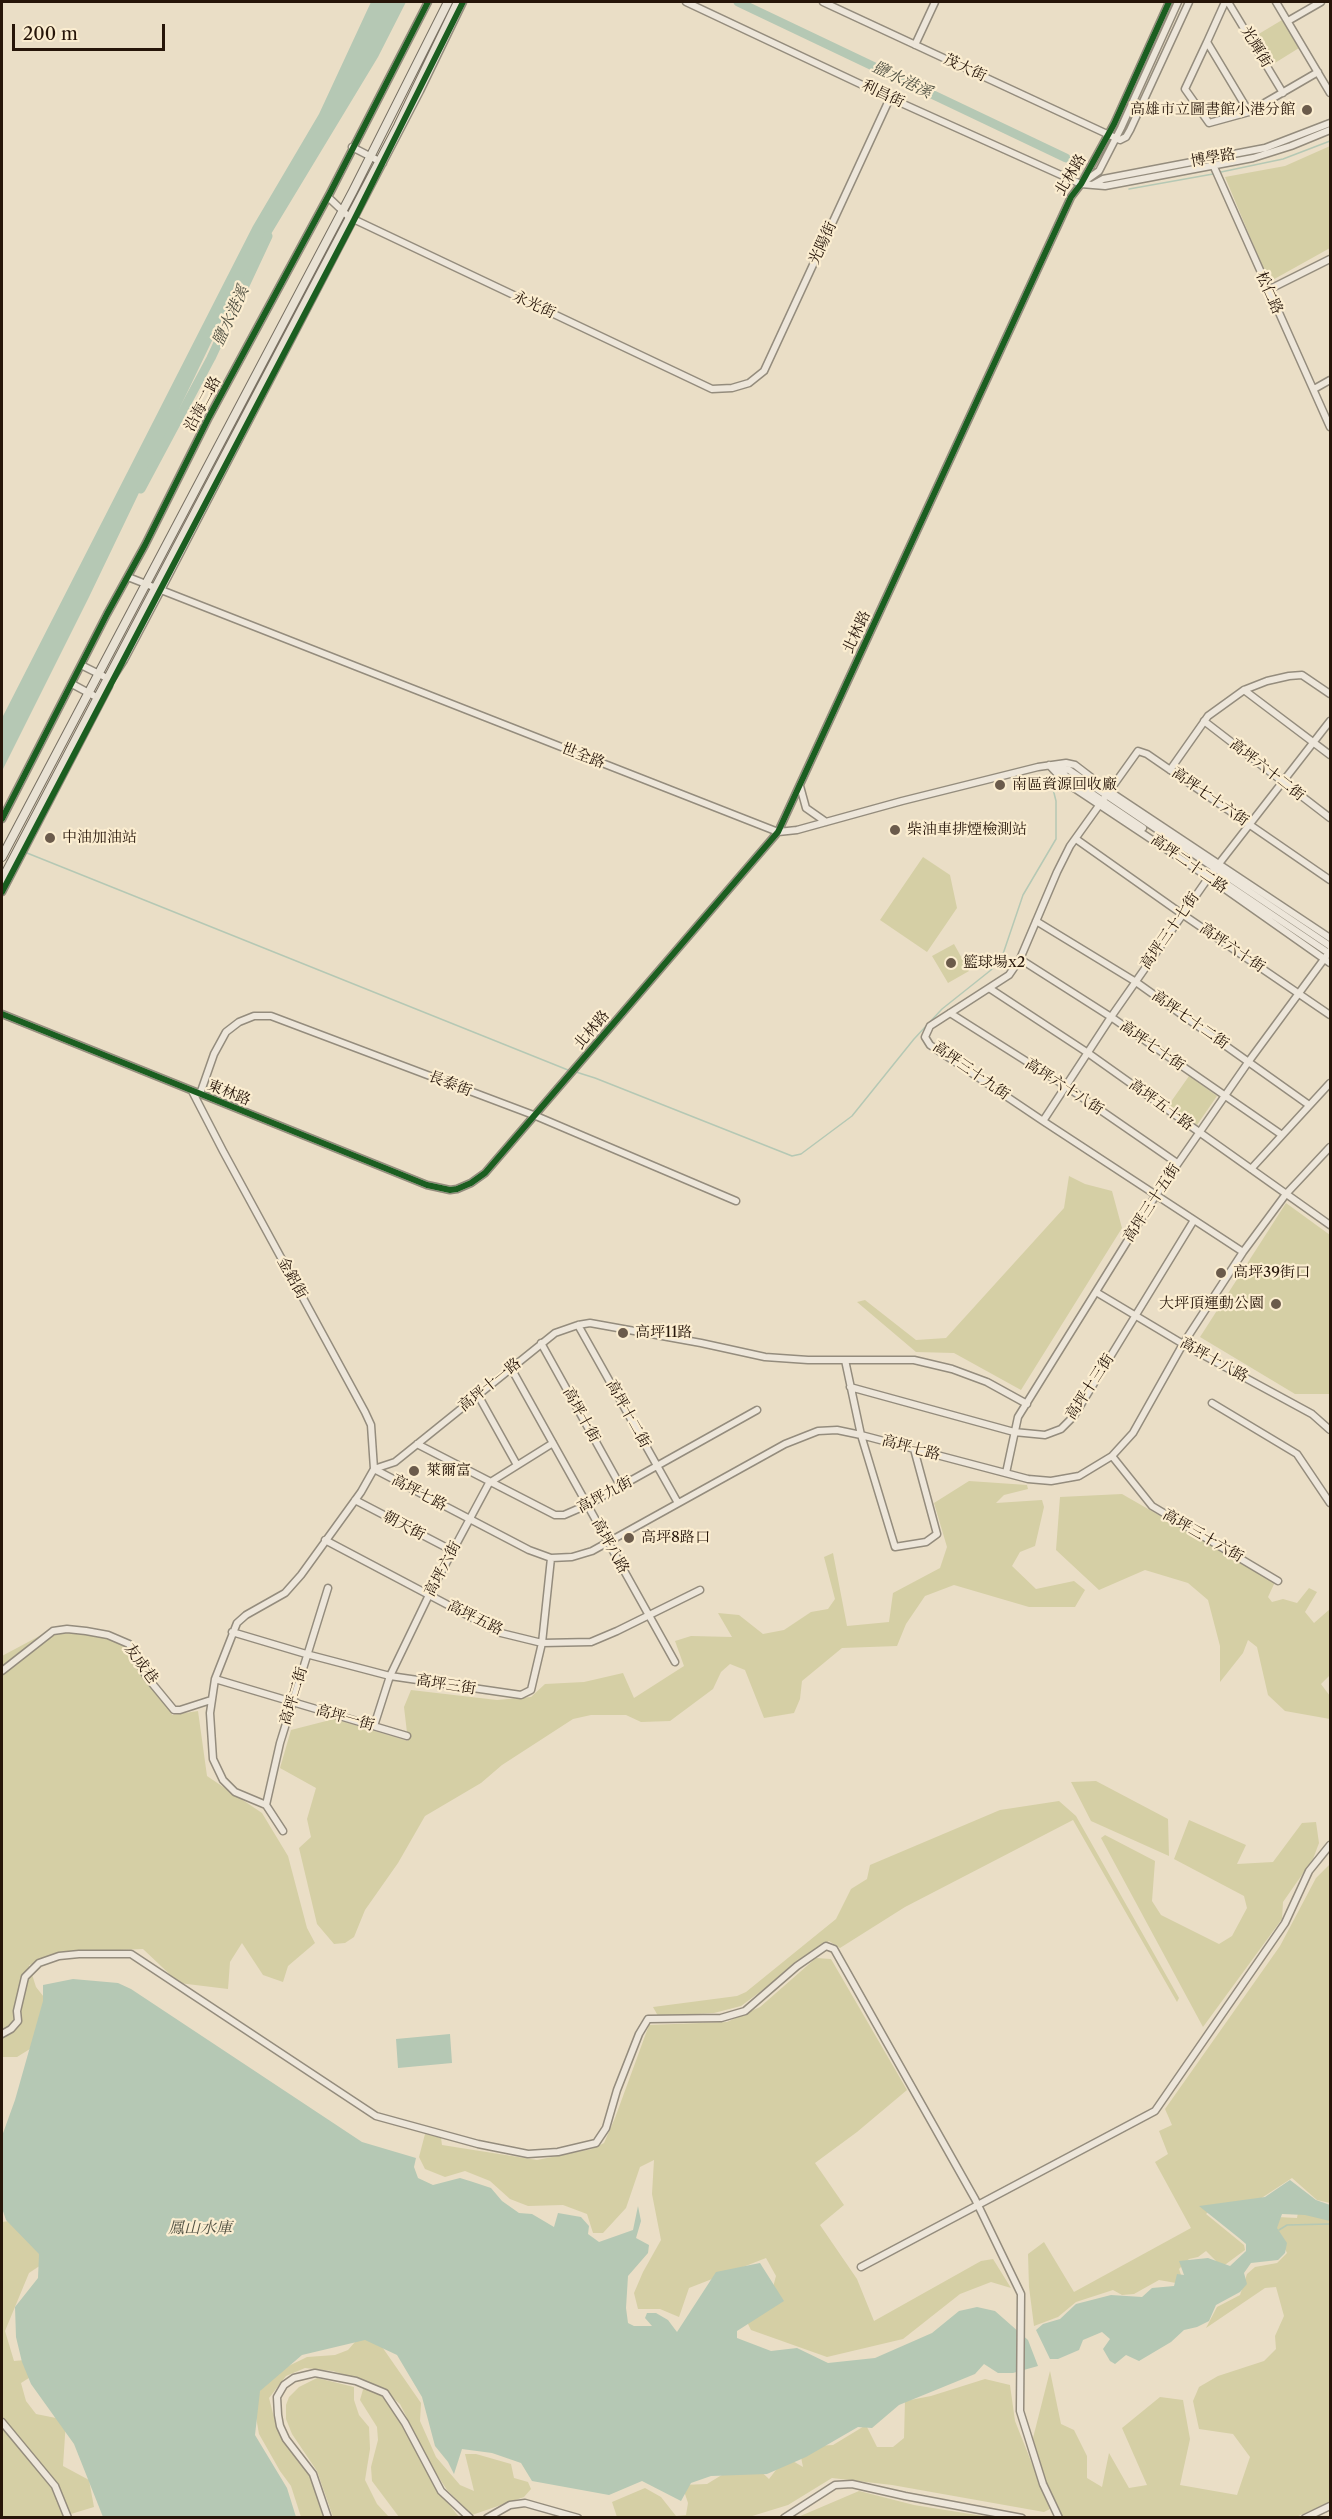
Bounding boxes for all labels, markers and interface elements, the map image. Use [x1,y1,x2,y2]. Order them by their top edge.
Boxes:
scale bar [15,12,168,50]
text: 200 m [23,23,78,45]
street label: 光輝街 [1237,23,1275,71]
street label: 茂大街 [941,50,989,86]
water label: 鹽水港溪 [869,57,935,103]
street label: 利昌街 [859,76,907,112]
place label: 高雄市立圖書館小港分館 [1130,101,1295,119]
marker: 高雄市立圖書館小港分館 [1300,103,1314,117]
street label: 博學路 [1189,145,1237,171]
street label: 北林路 [1052,151,1090,199]
street label: 光陽街 [805,219,841,267]
street label: 松仁路 [1252,269,1286,317]
water label: 鹽水港溪 [209,283,253,349]
street label: 永光街 [510,287,558,323]
street label: 沿海二路 [181,373,225,435]
street label: 北林路 [839,608,875,656]
street label: 高坪六十二街 [1226,735,1308,805]
street label: 世全路 [559,740,607,772]
street label: 高坪七十六街 [1168,764,1252,830]
place label: 南區資源回收廠 [1012,776,1117,794]
marker: 南區資源回收廠 [993,778,1007,792]
place label: 柴油車排煙檢測站 [907,821,1027,839]
marker: 柴油車排煙檢測站 [888,823,902,837]
place label: 中油加油站 [62,829,137,847]
marker: 中油加油站 [43,831,57,845]
street label: 高坪二十二路 [1147,831,1231,897]
street label: 高坪三十七街 [1137,889,1203,973]
street label: 高坪六十街 [1196,920,1268,976]
place label: 籃球場x2 [963,954,1025,972]
marker: 籃球場x2 [944,956,958,970]
street label: 高坪七十二街 [1148,987,1232,1053]
street label: 北林路 [571,1007,613,1053]
street label: 高坪七十街 [1116,1017,1188,1075]
street label: 高坪三十九街 [929,1038,1013,1104]
street label: 高坪六十八街 [1021,1055,1107,1119]
street label: 長泰街 [426,1068,474,1100]
street label: 東林路 [205,1076,253,1110]
street label: 高坪五十路 [1125,1076,1197,1134]
street label: 高坪三十五街 [1120,1160,1184,1246]
street label: 金鋁街 [273,1254,311,1302]
place label: 高坪39街口 [1233,1264,1310,1282]
marker: 高坪39街口 [1214,1266,1228,1280]
place label: 大坪頂運動公園 [1159,1295,1264,1313]
marker: 大坪頂運動公園 [1269,1297,1283,1311]
place label: 高坪11路 [635,1324,693,1342]
marker: 高坪11路 [616,1326,630,1340]
street label: 高坪十八路 [1177,1334,1251,1386]
street label: 高坪十三街 [1062,1351,1118,1423]
street label: 高坪十一路 [455,1354,525,1416]
street label: 高坪十二街 [602,1377,654,1451]
street label: 高坪十街 [559,1384,603,1446]
street label: 高坪七路 [880,1432,942,1464]
place label: 萊爾富 [426,1462,471,1480]
marker: 萊爾富 [407,1464,421,1478]
street label: 高坪七路 [388,1471,450,1515]
street label: 高坪九街 [574,1473,636,1517]
street label: 高坪三十六街 [1160,1506,1246,1566]
street label: 朝天街 [380,1507,428,1545]
street label: 高坪八路 [588,1515,632,1577]
place label: 高坪8路口 [641,1529,710,1547]
marker: 高坪8路口 [622,1531,636,1545]
street label: 高坪六街 [421,1538,465,1600]
street label: 高坪五路 [444,1597,506,1639]
street label: 友成巷 [120,1641,162,1687]
street label: 高坪二街 [277,1665,311,1727]
street label: 高坪三街 [415,1671,477,1699]
street label: 高坪一街 [314,1701,376,1735]
water label: 鳳山水庫 [168,2218,232,2238]

